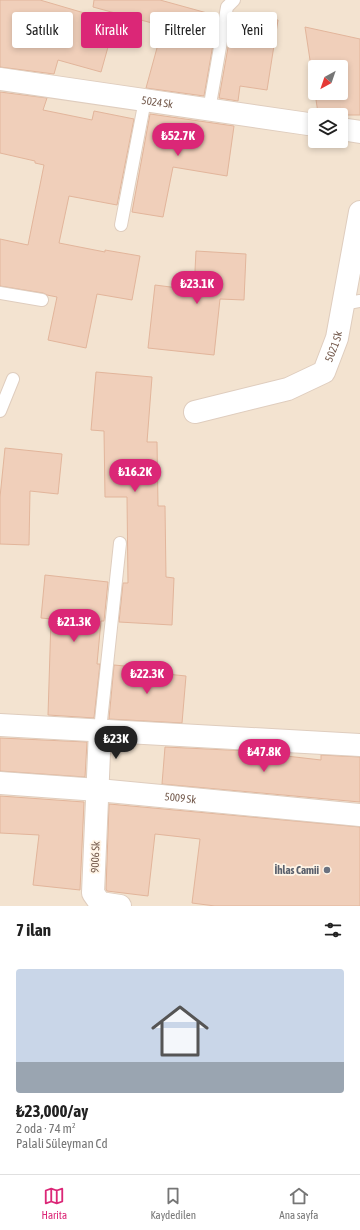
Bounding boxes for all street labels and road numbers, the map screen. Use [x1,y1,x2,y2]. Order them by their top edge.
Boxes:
street label: 5024 Sk [141,94,174,110]
street label: 5021 Sk [323,330,344,363]
street label: 5009 Sk [164,790,197,805]
street label: 9006 Sk [88,841,102,873]

